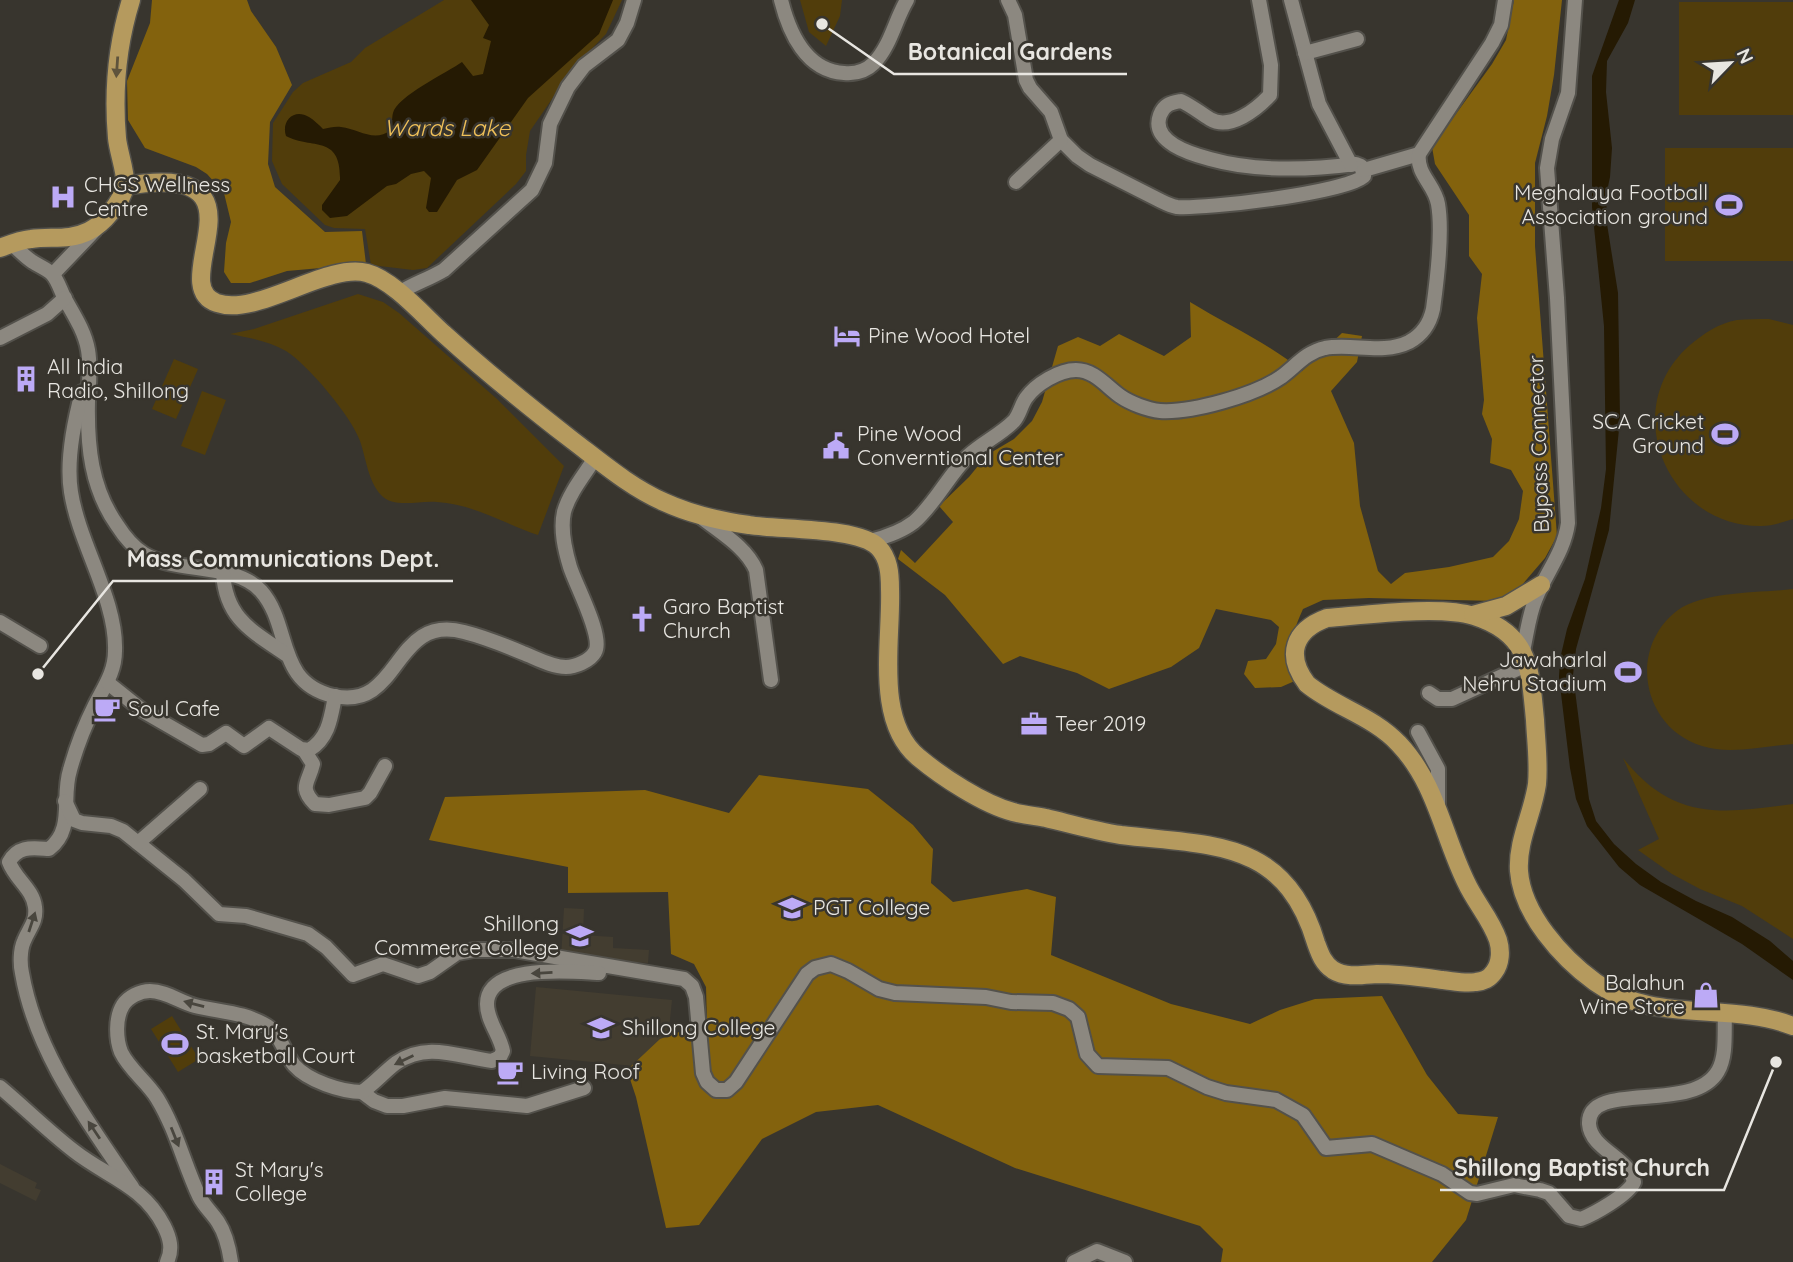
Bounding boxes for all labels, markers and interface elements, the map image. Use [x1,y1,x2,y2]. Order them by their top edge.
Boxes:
north arrow [1695,28,1765,98]
callout: Botanical Gardens [894,30,1127,74]
text: Botanical Gardens [908,37,1112,66]
text: N [1732,44,1759,67]
one-way arrow [111,56,122,78]
water label: Wards Lake [384,113,511,142]
place label: CHGS Wellness Centre [84,171,230,221]
place label: Meghalaya Football Association ground [1514,179,1708,229]
hospital icon: CHGS Wellness Centre [48,182,78,212]
sports icon: Meghalaya Football Association ground [1714,190,1744,220]
hotel icon: Pine Wood Hotel [832,321,862,351]
place label: Pine Wood Hotel [868,322,1030,348]
place label: All India Radio, Shillong [47,353,189,403]
street label: Bypass Connector [1522,355,1554,533]
building icon: All India Radio, Shillong [11,364,41,394]
place label: SCA Cricket Ground [1592,408,1704,458]
sports icon: SCA Cricket Ground [1710,419,1740,449]
place label: Pine Wood Converntional Center [857,420,1063,470]
public building icon: Pine Wood Converntional Center [821,431,851,461]
callout: Mass Communications Dept. [113,537,453,581]
text: Mass Communications Dept. [127,544,439,573]
place label: Garo Baptist Church [663,593,784,643]
church icon: Garo Baptist Church [627,604,657,634]
place label: Jawaharlal Nehru Stadium [1462,646,1607,696]
sports icon: Jawaharlal Nehru Stadium [1613,657,1643,687]
cafe icon: Soul Cafe [92,694,122,724]
place label: Soul Cafe [128,695,220,721]
office icon: Teer 2019 [1019,709,1049,739]
place label: Teer 2019 [1055,710,1146,736]
school or university icon: PGT College [777,893,807,923]
place label: PGT College [813,894,930,920]
place label: Shillong Commerce College [374,910,559,960]
one-way arrow [27,912,38,933]
school or university icon: Shillong Commerce College [565,921,595,951]
one-way arrow [531,967,553,978]
place label: Balahun Wine Store [1579,969,1685,1019]
shop icon: Balahun Wine Store [1691,980,1721,1010]
one-way arrow [184,999,205,1009]
school or university icon: Shillong College [586,1013,616,1043]
place label: Shillong College [622,1014,776,1040]
place label: St. Mary's basketball Court [196,1018,355,1068]
sports icon: St. Mary's basketball Court [160,1029,190,1059]
one-way arrow [394,1054,414,1065]
cafe icon: Living Roof [495,1057,525,1087]
place label: Living Roof [531,1058,641,1084]
one-way arrow [87,1121,101,1139]
one-way arrow [169,1126,180,1147]
callout: Shillong Baptist Church [1440,1146,1724,1190]
text: Shillong Baptist Church [1454,1153,1710,1182]
place label: St Mary's College [235,1156,324,1206]
building icon: St Mary's College [199,1167,229,1197]

